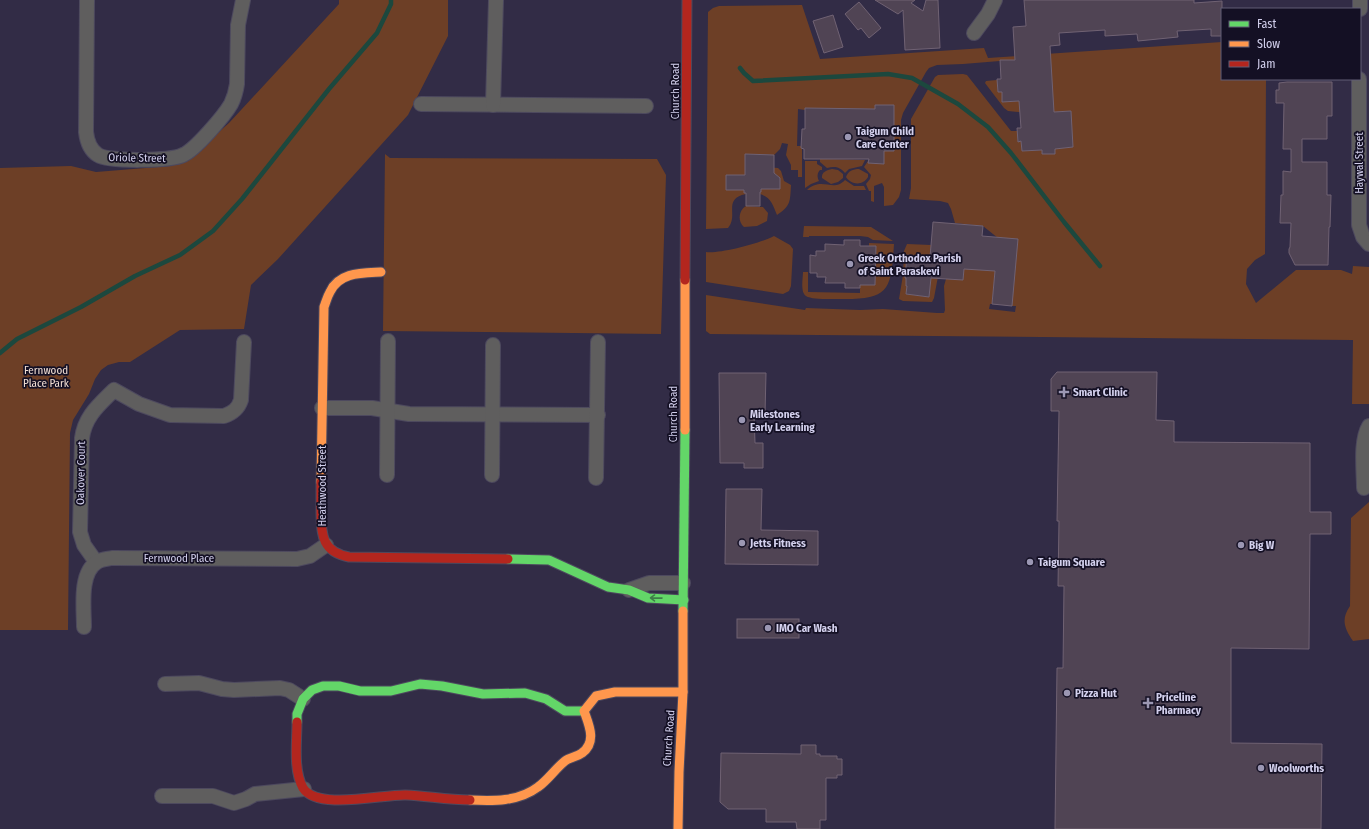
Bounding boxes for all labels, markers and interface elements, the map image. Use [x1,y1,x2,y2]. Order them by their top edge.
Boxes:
legend [1221,8,1361,80]
text: Fast [1257,17,1276,31]
text: Slow [1257,37,1280,51]
text: Jam [1257,57,1275,71]
street label: Church Road [669,63,682,119]
place label: Taigum Child Care Center [856,125,914,151]
marker: Taigum Child Care Center [843,132,853,142]
street label: Haywal Street [1353,132,1366,194]
street label: Oriole Street [108,151,166,165]
place label: Greek Orthodox Parish of Saint Paraskevi [858,252,962,278]
marker: Greek Orthodox Parish of Saint Paraskevi [845,259,855,269]
park label: Fernwood Place Park [23,364,70,390]
street label: Church Road [667,386,680,442]
marker: Smart Clinic [1058,386,1070,398]
place label: Smart Clinic [1073,386,1128,399]
place label: Milestones Early Learning [750,408,815,434]
marker: Milestones Early Learning [737,415,747,425]
street label: Oakover Court [74,440,88,505]
street label: Heathwood Street [316,445,329,527]
place label: Jetts Fitness [749,537,806,550]
marker: Jetts Fitness [737,538,747,548]
place label: Big W [1249,539,1275,552]
marker: Big W [1236,540,1246,550]
street label: Fernwood Place [144,552,214,565]
place label: Taigum Square [1038,556,1106,569]
marker: Taigum Square [1025,557,1035,567]
one-way arrow [650,594,663,602]
place label: IMO Car Wash [776,622,838,635]
marker: IMO Car Wash [763,623,773,633]
place label: Pizza Hut [1075,687,1117,700]
marker: Pizza Hut [1062,688,1072,698]
place label: Priceline Pharmacy [1156,691,1202,717]
marker: Priceline Pharmacy [1143,698,1153,708]
street label: Church Road [661,709,677,767]
place label: Woolworths [1269,762,1324,775]
marker: Woolworths [1256,763,1266,773]

